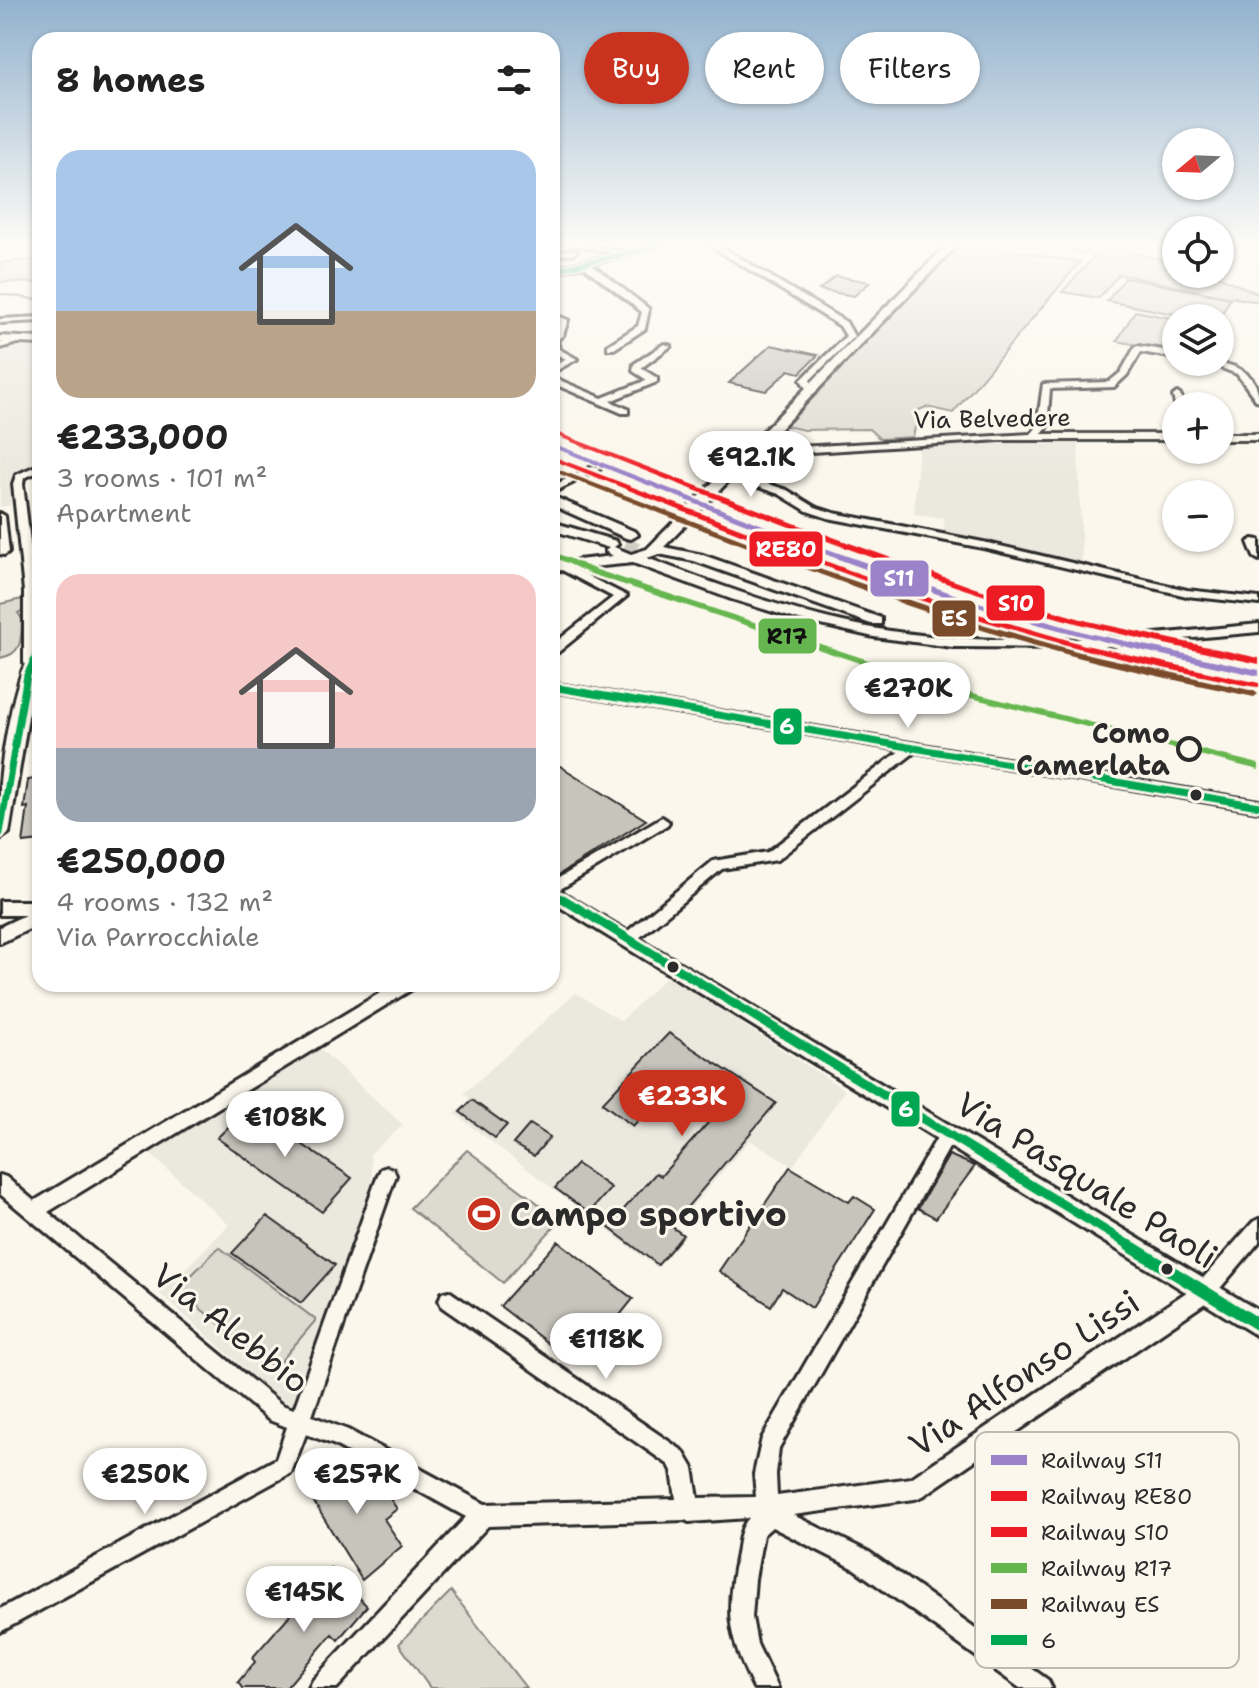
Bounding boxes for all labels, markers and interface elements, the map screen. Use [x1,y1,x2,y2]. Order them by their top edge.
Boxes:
chip: Buy [584,32,689,104]
chip: Rent [705,32,824,104]
chip: Filters [840,32,980,104]
text: 8 homes [56,57,205,103]
icon: filters [492,58,536,102]
north arrow [1162,128,1234,200]
map controls [1162,128,1234,552]
icon: home [224,202,368,346]
button: locate [1162,216,1234,288]
button: layers [1162,304,1234,376]
button: + [1162,392,1234,464]
street label: Via Belvedere [913,402,1071,436]
text: €233,000 [56,414,229,460]
pin: €92.1K [686,431,816,499]
text: €92.1K [707,439,795,474]
text: 3 rooms · 101 m² [56,460,267,495]
button: − [1162,480,1234,552]
text: Apartment [56,495,192,530]
line badge: RE80 [748,530,824,568]
text: RE80 [755,535,817,564]
line badge: S11 [869,559,930,598]
text: S11 [883,564,915,593]
line badge: S10 [985,584,1046,622]
text: S10 [998,589,1034,618]
line badge: ES [931,599,977,638]
text: ES [941,604,967,633]
line badge: R17 [757,617,818,655]
text: R17 [767,622,807,651]
icon: home [224,626,368,770]
pin: €270K [852,662,964,730]
text: €270K [863,670,953,705]
line badge: 6 [772,707,803,746]
text: 6 [779,712,795,741]
place label: Como Camerlata [1016,714,1170,784]
marker: Como Camerlata [1177,737,1201,761]
unlabelled marker [1188,787,1204,803]
text: €250,000 [56,838,226,884]
text: 4 rooms · 132 m² [56,884,273,919]
text: Via Parrocchiale [56,919,260,954]
unlabelled marker [665,959,681,975]
pin: €233K [626,1070,738,1138]
text: €233K [637,1078,727,1113]
street label: Via Pasquale Paoli [947,1081,1227,1279]
line badge: 6 [890,1090,921,1128]
pin: €108K [229,1091,341,1159]
text: 6 [898,1095,914,1124]
text: €108K [244,1099,326,1134]
place label: Campo sportivo [510,1191,787,1237]
sports icon: Campo sportivo [465,1195,503,1233]
street label: Via Alebbio [143,1252,319,1404]
unlabelled marker [1159,1261,1175,1277]
street label: Via Alfonso Lissi [900,1279,1148,1467]
pin: €118K [550,1313,662,1381]
text: €118K [568,1321,644,1356]
legend [975,1432,1239,1668]
text: Railway S11 [1041,1446,1163,1475]
pin: €250K [89,1448,201,1516]
pin: €257K [301,1448,413,1516]
text: €250K [101,1456,189,1491]
text: €257K [313,1456,401,1491]
text: Railway RE80 [1041,1482,1192,1511]
text: Railway S10 [1041,1518,1169,1547]
text: Railway R17 [1041,1554,1172,1583]
pin: €145K [248,1566,360,1634]
text: €145K [264,1574,344,1609]
text: Railway ES [1041,1590,1159,1619]
text: 6 [1041,1626,1056,1655]

